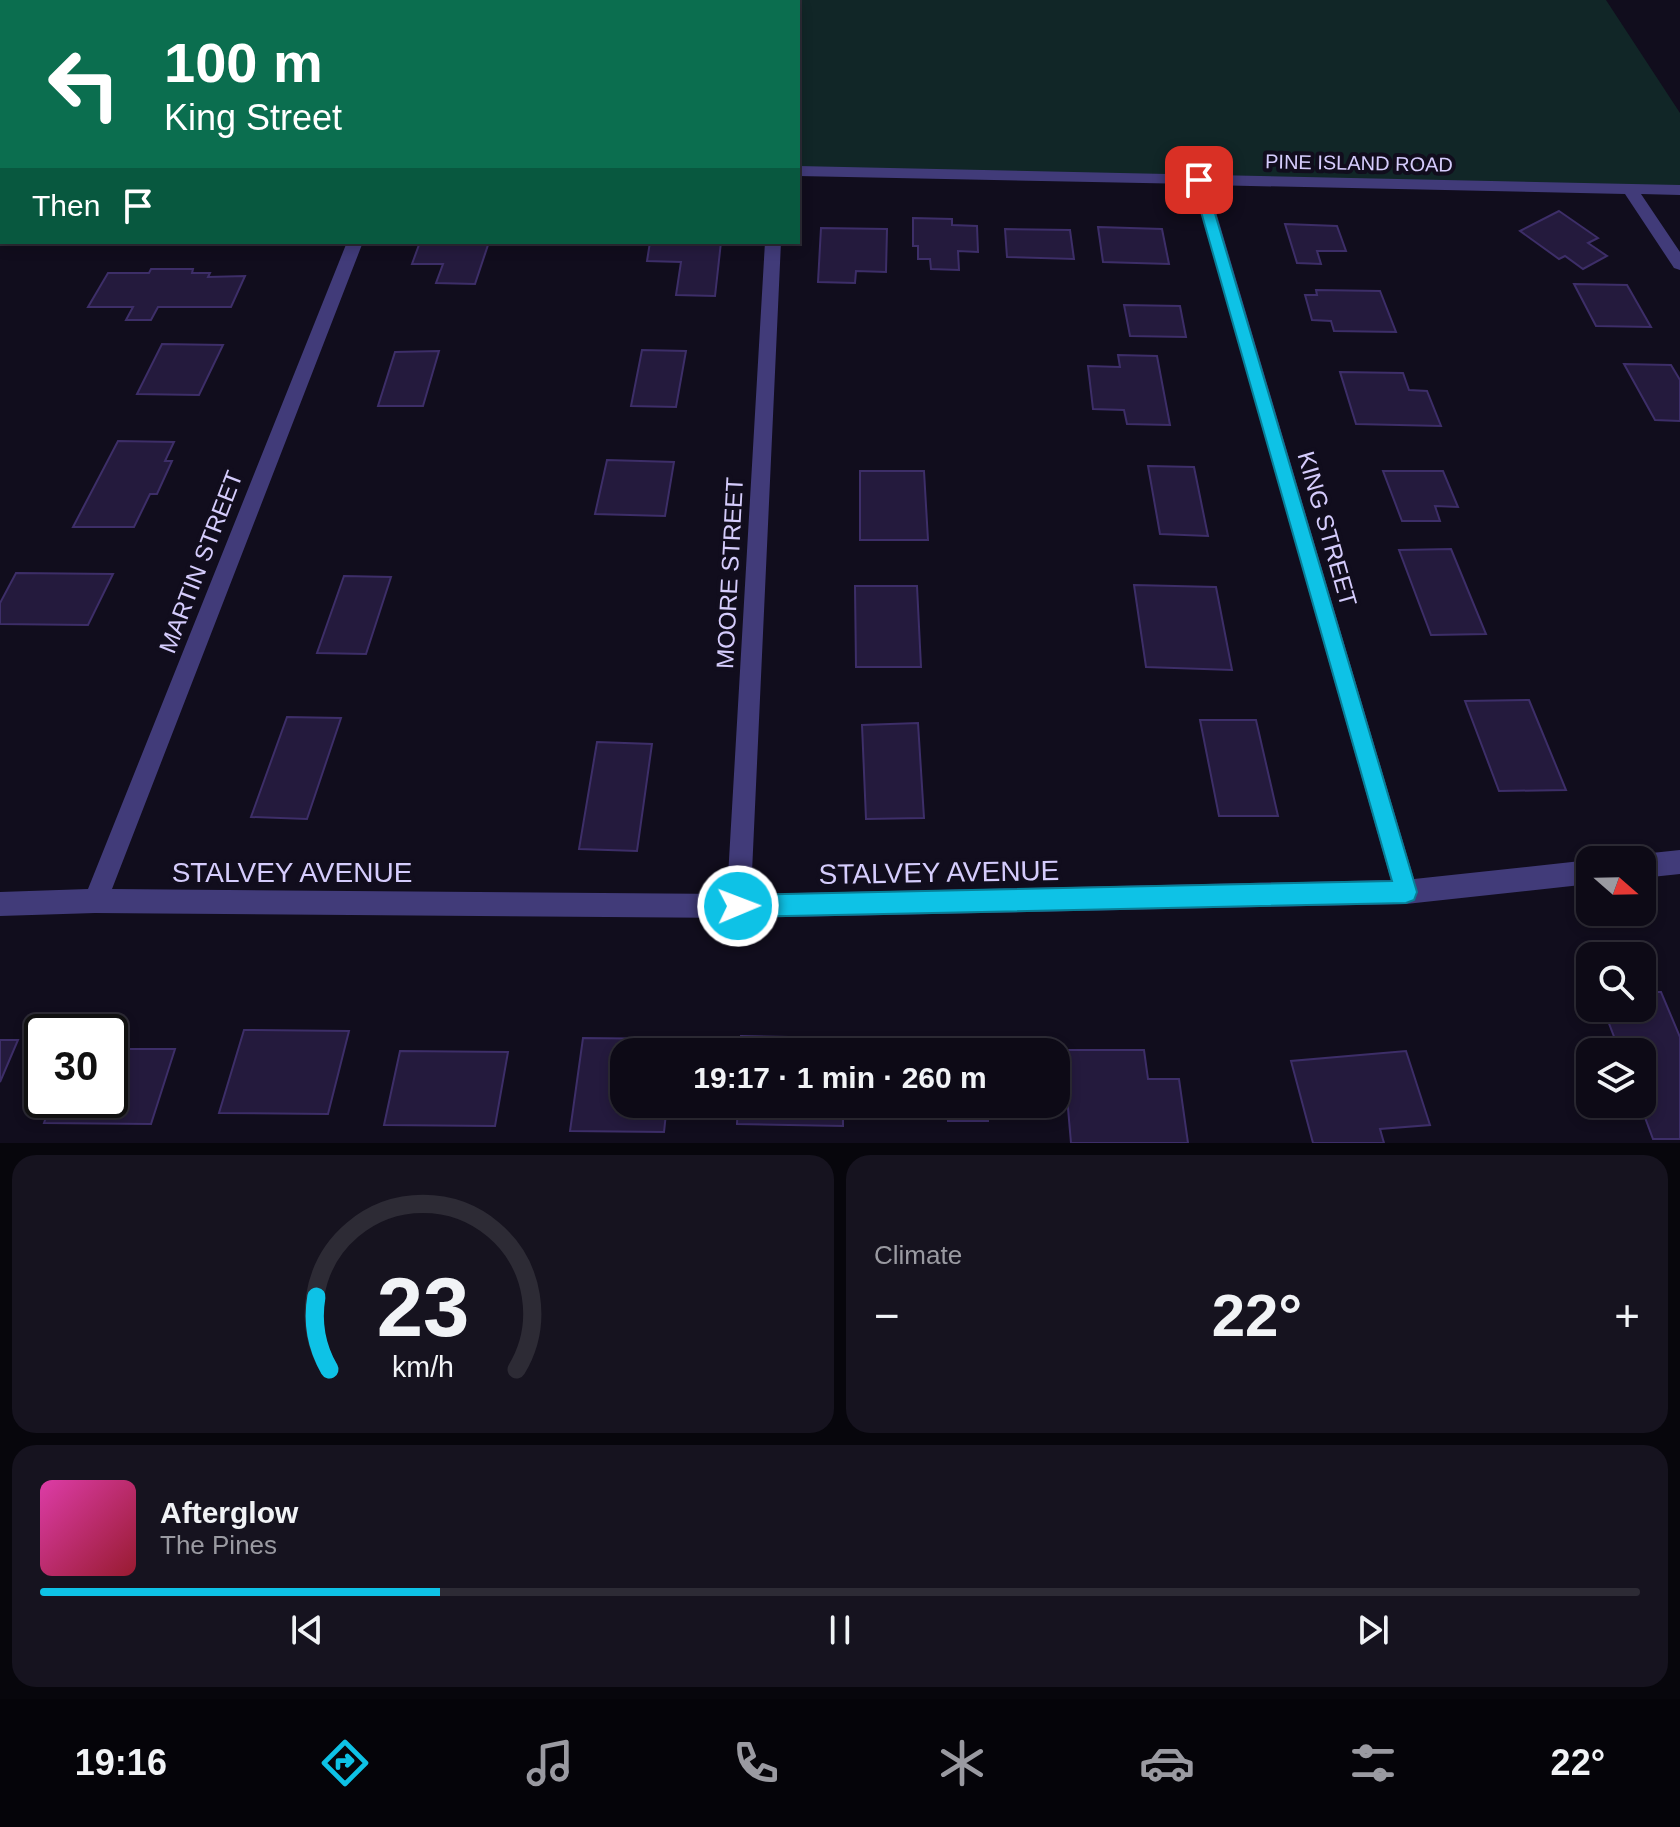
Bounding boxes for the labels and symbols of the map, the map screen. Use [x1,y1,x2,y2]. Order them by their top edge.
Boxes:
pin [1165,146,1233,214]
street label: PINE ISLAND ROAD [1265,150,1453,176]
street label: KING STREET [1292,448,1363,610]
street label: MARTIN STREET [153,467,248,657]
street label: MOORE STREET [711,476,748,670]
north arrow [1576,846,1656,926]
street label: STALVEY AVENUE [818,855,1060,890]
street label: STALVEY AVENUE [172,857,412,888]
position arrow [696,864,780,948]
speed limit sign: 30 [24,1014,128,1118]

